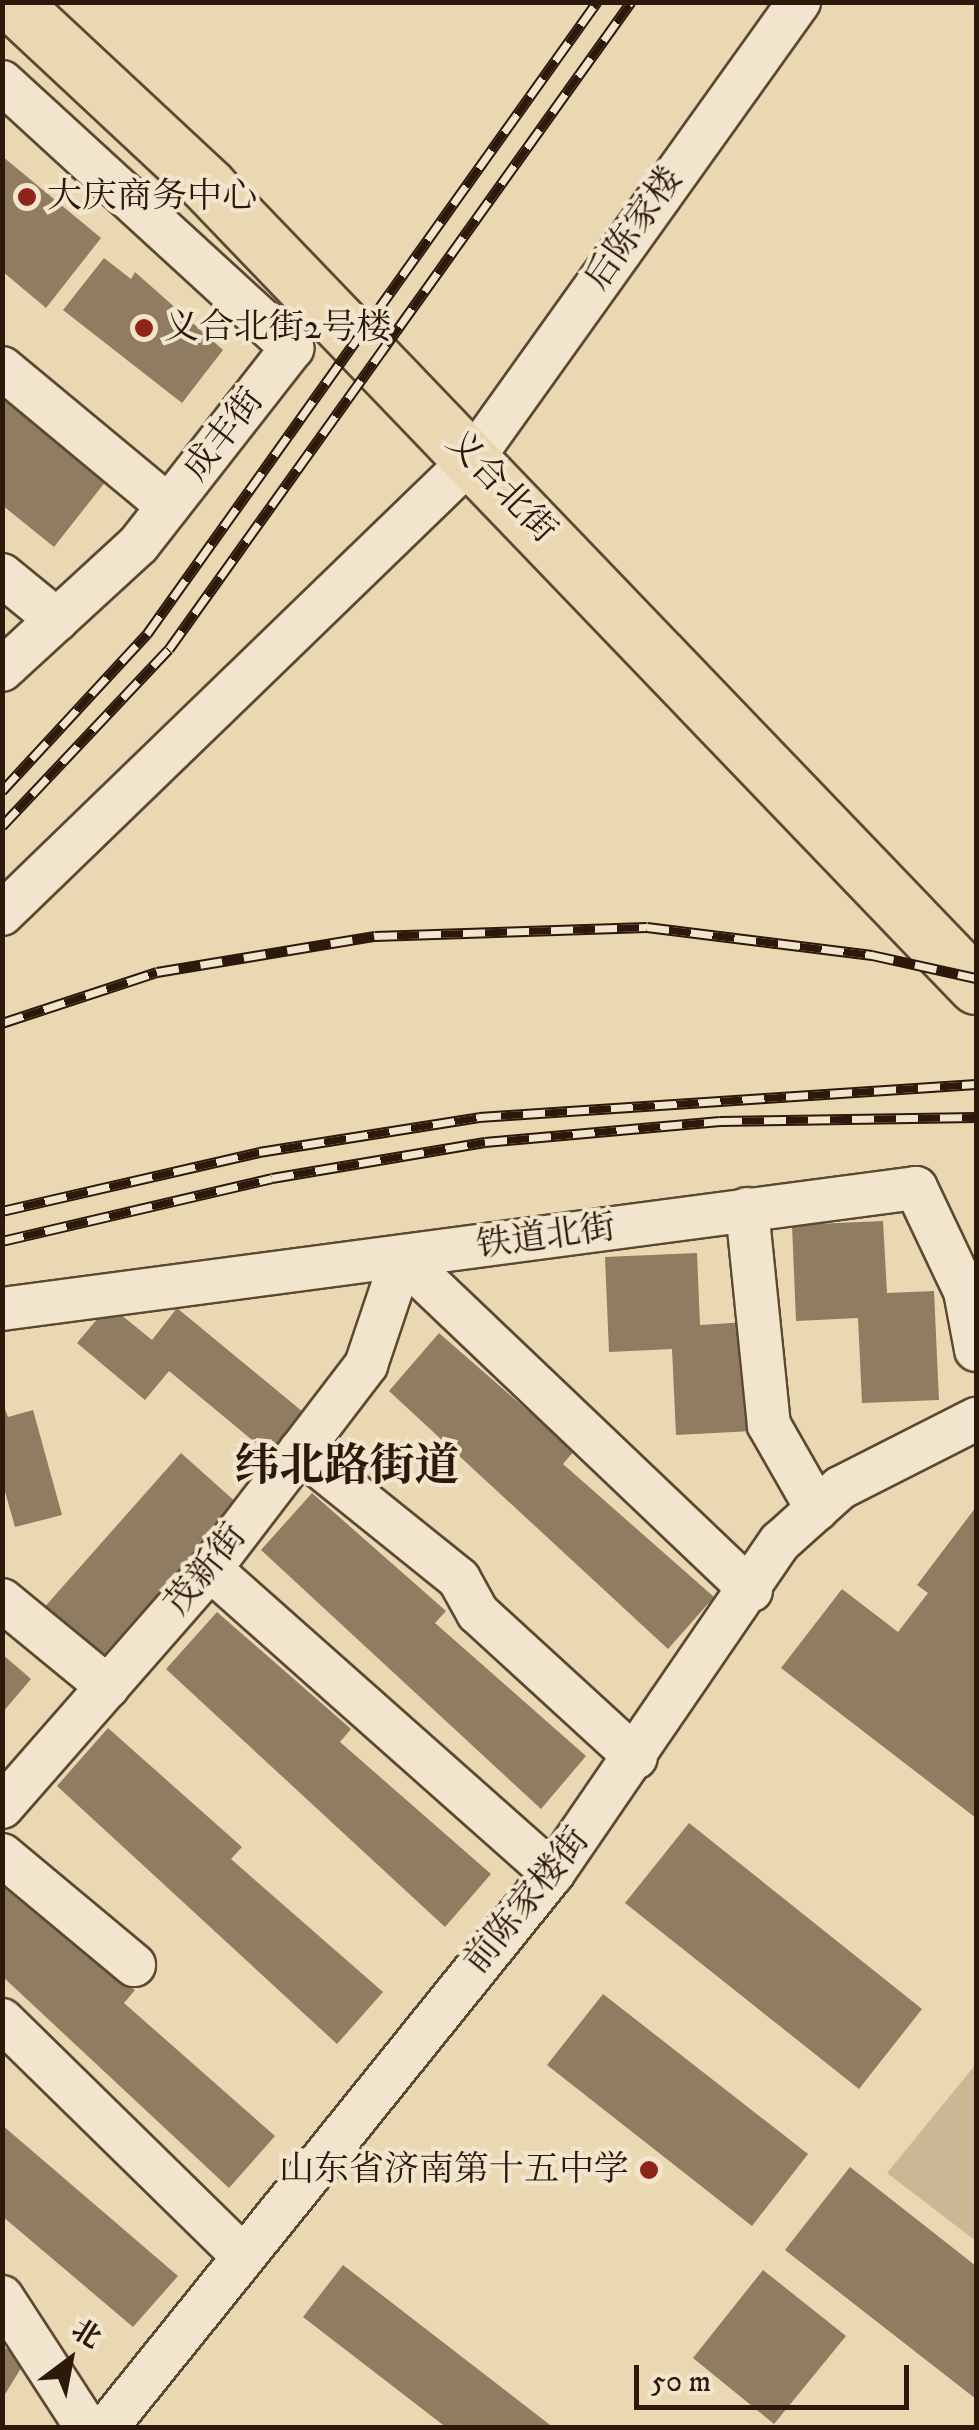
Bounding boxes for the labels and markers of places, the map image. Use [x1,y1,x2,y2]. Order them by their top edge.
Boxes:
place label: 大庆商务中心 [47,176,257,218]
marker: 大庆商务中心 [16,186,38,208]
place label: 义合北街2号楼 [164,307,391,349]
marker: 义合北街2号楼 [133,317,155,339]
place label: 山东省济南第十五中学 [279,2149,629,2191]
marker: 山东省济南第十五中学 [638,2159,660,2181]

